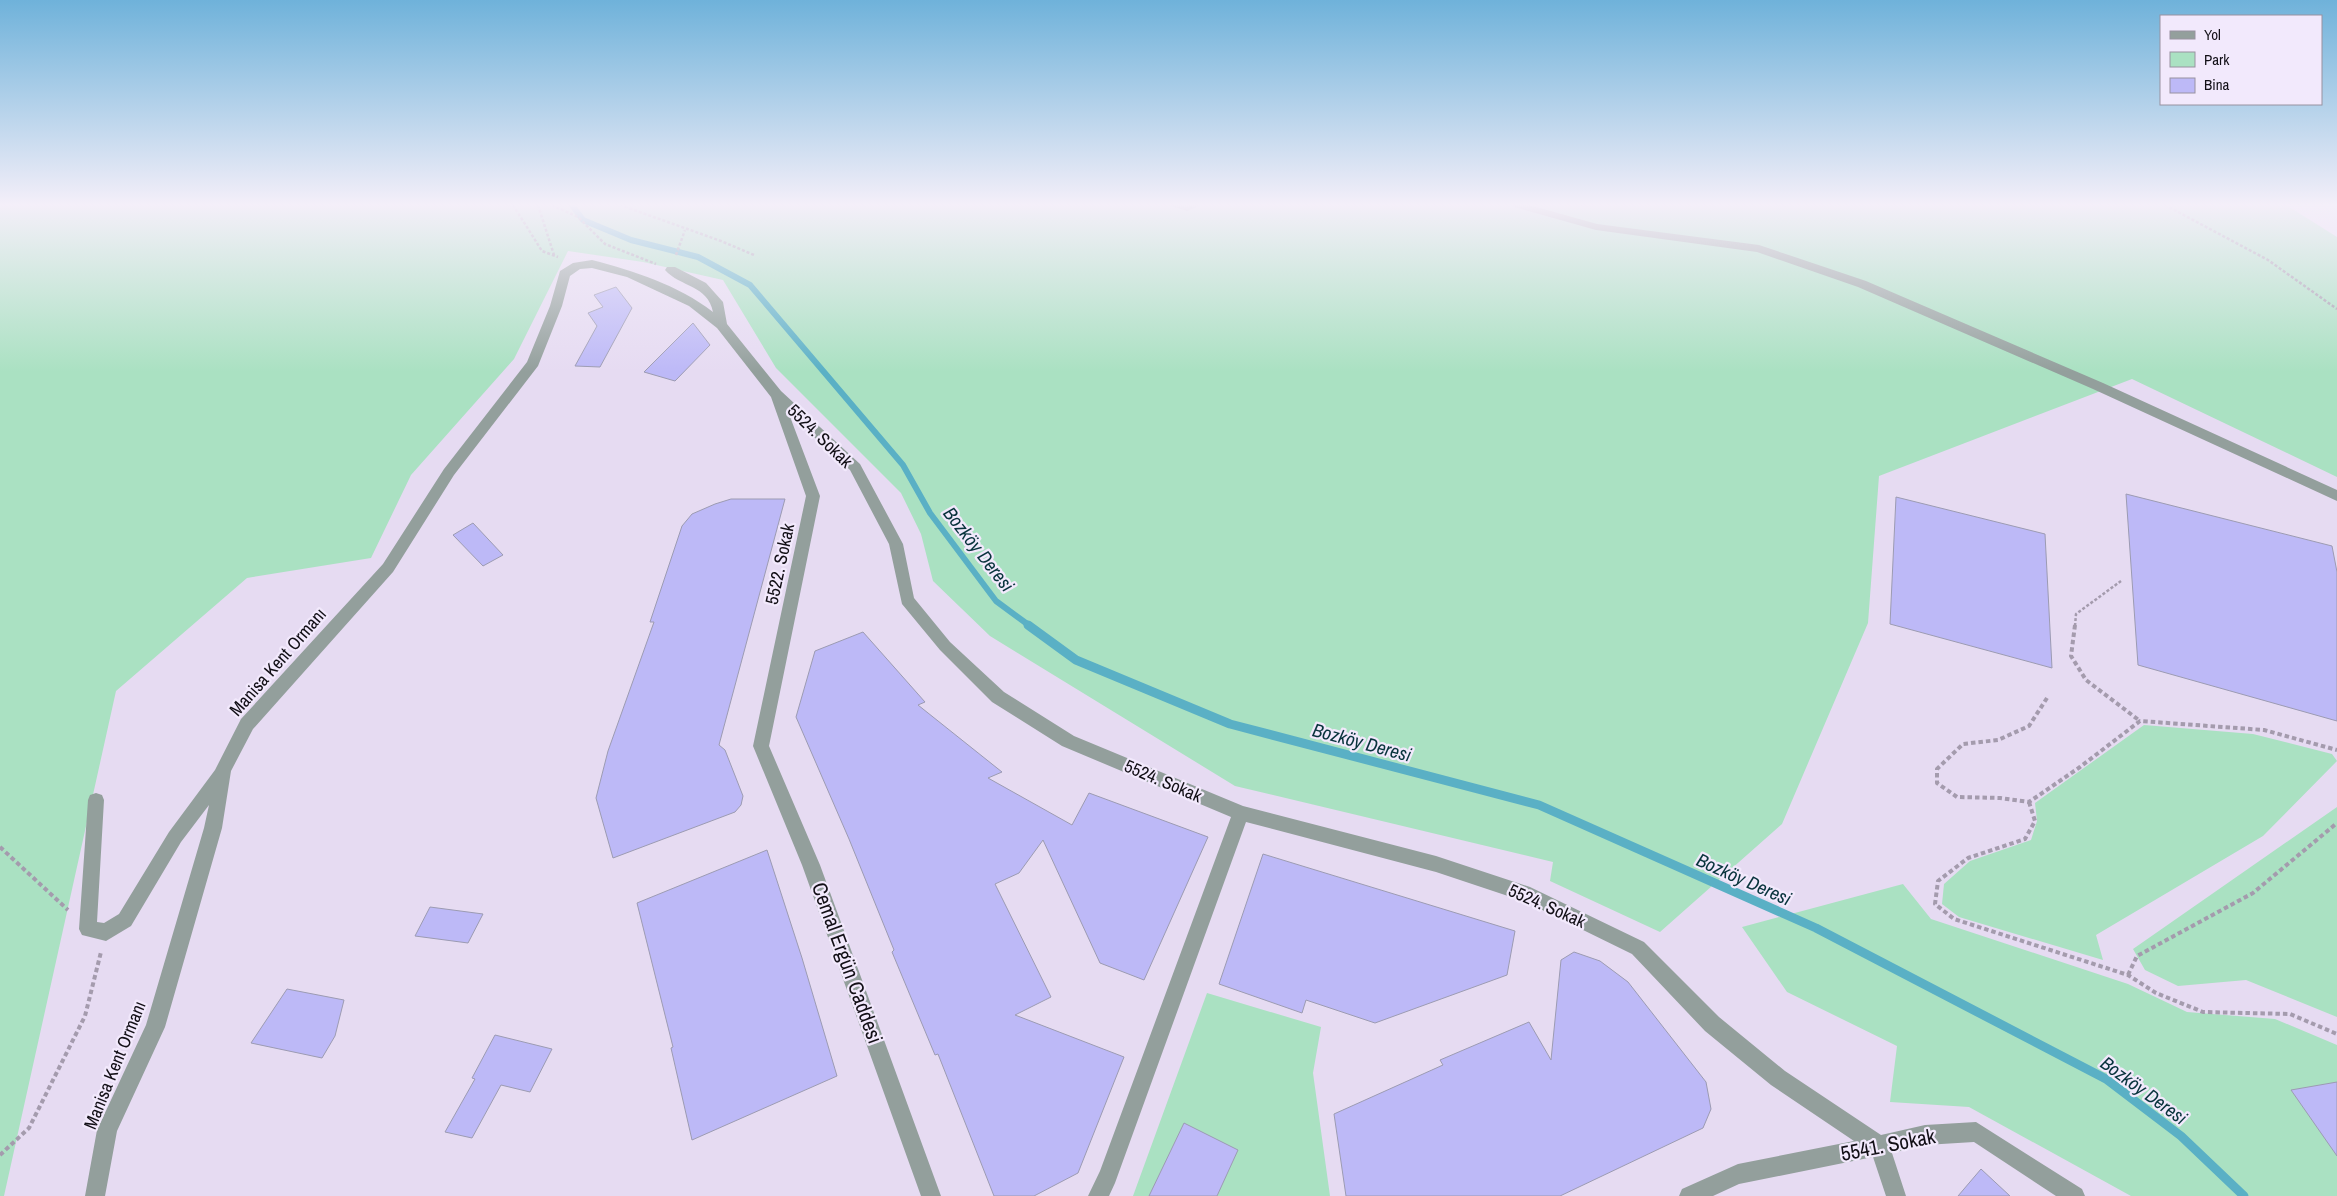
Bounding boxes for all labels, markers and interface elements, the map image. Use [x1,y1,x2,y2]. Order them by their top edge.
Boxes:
legend [2160,15,2322,105]
text: Yol [2204,24,2221,45]
text: Park [2204,49,2230,70]
text: Bina [2204,74,2229,95]
street label: 5524. Sokak [782,398,859,474]
water label: Bozköy Deresi [938,501,1021,597]
street label: 5522. Sokak [759,521,800,607]
street label: Manisa Kent Ormanı [224,602,332,721]
water label: Bozköy Deresi [1310,716,1415,768]
street label: 5524. Sokak [1121,753,1206,808]
water label: Bozköy Deresi [1692,847,1796,912]
street label: 5524. Sokak [1505,877,1590,934]
street label: Cemal Ergün Caddesi [805,878,890,1047]
street label: Manisa Kent Ormanı [77,997,152,1133]
water label: Bozköy Deresi [2095,1050,2193,1131]
street label: 5541. Sokak [1838,1121,1938,1168]

